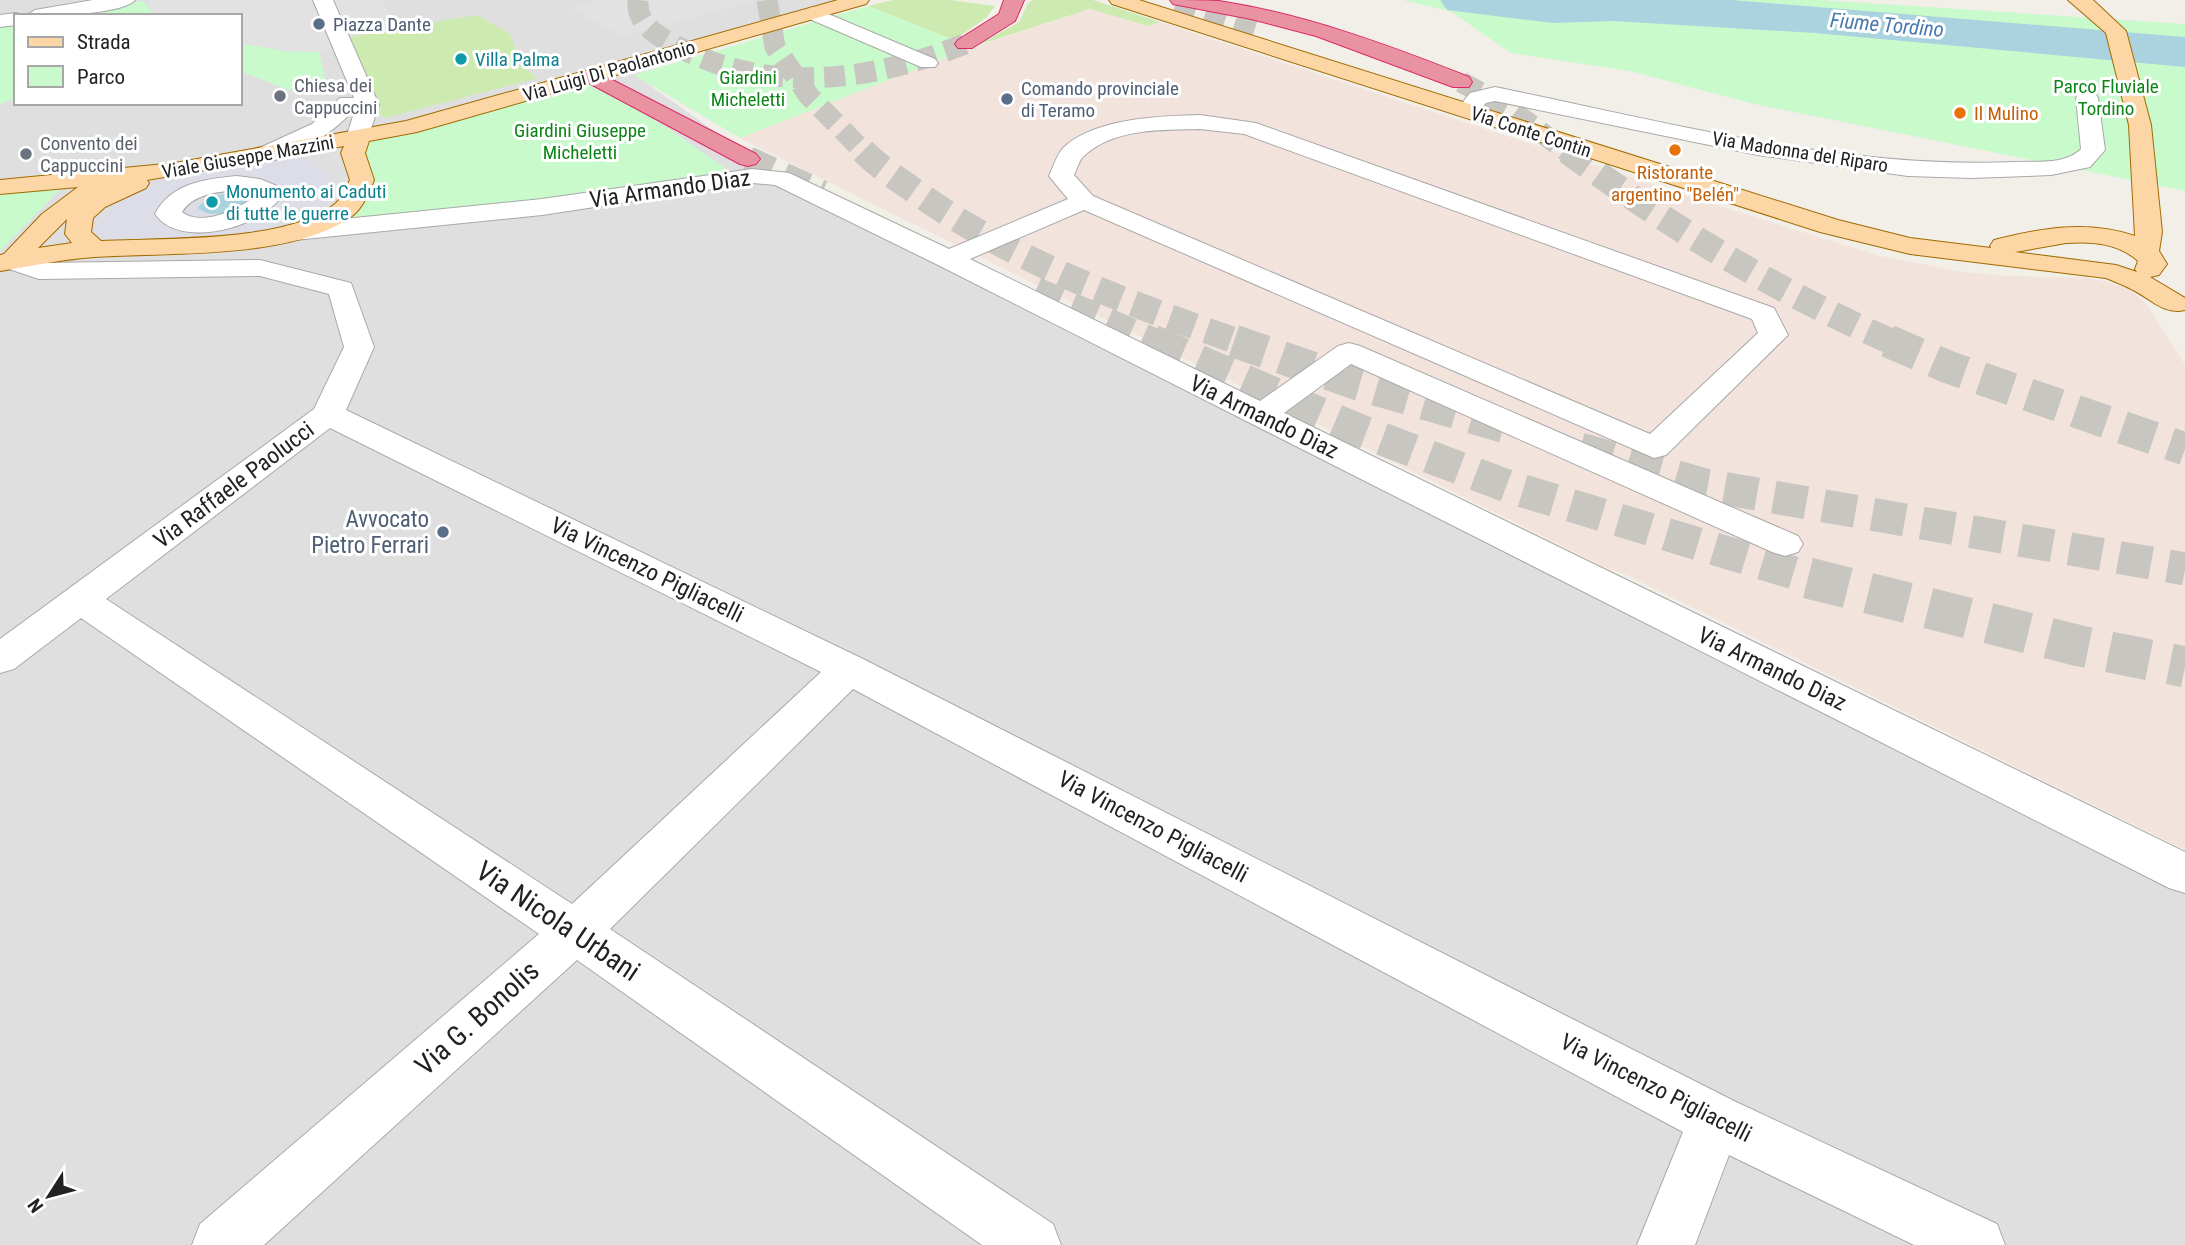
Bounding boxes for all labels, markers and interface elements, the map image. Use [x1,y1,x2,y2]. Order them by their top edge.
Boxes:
water label: Fiume Tordino [1829,8,1945,42]
place label: Piazza Dante [333,13,431,36]
legend [14,14,242,105]
marker: Piazza Dante [311,16,327,32]
text: Strada [77,30,131,54]
street label: Via Luigi Di Paolantonio [520,35,698,107]
place label: Villa Palma [475,48,560,71]
marker: Villa Palma [453,51,469,67]
text: Parco [77,65,125,89]
park label: Giardini Micheletti [711,66,785,111]
place label: Chiesa dei Cappuccini [294,74,377,119]
park label: Parco Fluviale Tordino [2053,75,2159,120]
place label: Comando provinciale di Teramo [1021,77,1179,122]
marker: Chiesa dei Cappuccini [272,88,288,104]
marker: Comando provinciale di Teramo [999,91,1015,107]
street label: Via Conte Contin [1468,102,1594,162]
place label: Il Mulino [1974,102,2038,125]
marker: Il Mulino [1952,105,1968,121]
park label: Giardini Giuseppe Micheletti [514,119,646,164]
street label: Via Madonna del Riparo [1710,127,1890,177]
street label: Viale Giuseppe Mazzini [160,131,336,183]
place label: Convento dei Cappuccini [40,132,138,177]
marker: Ristorante argentino "Belén" [1667,142,1683,158]
marker: Convento dei Cappuccini [18,146,34,162]
place label: Ristorante argentino "Belén" [1611,161,1739,206]
street label: Via Armando Diaz [588,164,752,214]
place label: Monumento ai Caduti di tutte le guerre [226,180,386,225]
marker: Monumento ai Caduti di tutte le guerre [204,194,220,210]
street label: Via Armando Diaz [1185,369,1343,465]
street label: Via Raffaele Paolucci [149,416,319,554]
place label: Avvocato Pietro Ferrari [311,506,429,559]
street label: Via Vincenzo Pigliacelli [546,512,748,628]
marker: Avvocato Pietro Ferrari [435,524,451,540]
street label: Via Armando Diaz [1693,621,1851,717]
street label: Via Vincenzo Pigliacelli [1053,765,1253,889]
street label: Via Nicola Urbani [470,854,646,988]
street label: Via G. Bonolis [408,954,546,1082]
street label: Via Vincenzo Pigliacelli [1556,1028,1756,1148]
north arrow [14,1161,84,1231]
text: N [23,1194,48,1217]

